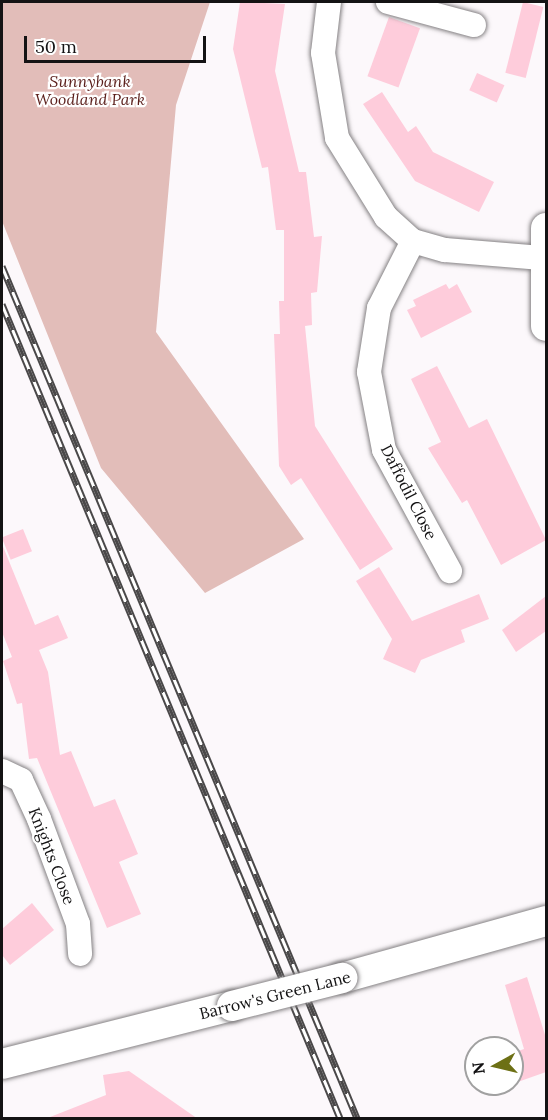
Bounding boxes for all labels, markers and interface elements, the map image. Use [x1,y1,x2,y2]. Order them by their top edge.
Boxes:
scale bar [27,24,208,62]
text: 50 m [35,35,77,58]
park label: Sunnybank Woodland Park [35,71,145,109]
street label: Daffodil Close [377,441,441,543]
street label: Knights Close [25,805,79,907]
street label: Barrow's Green Lane [197,967,353,1023]
north arrow [464,1036,524,1096]
text: N [467,1061,489,1076]

